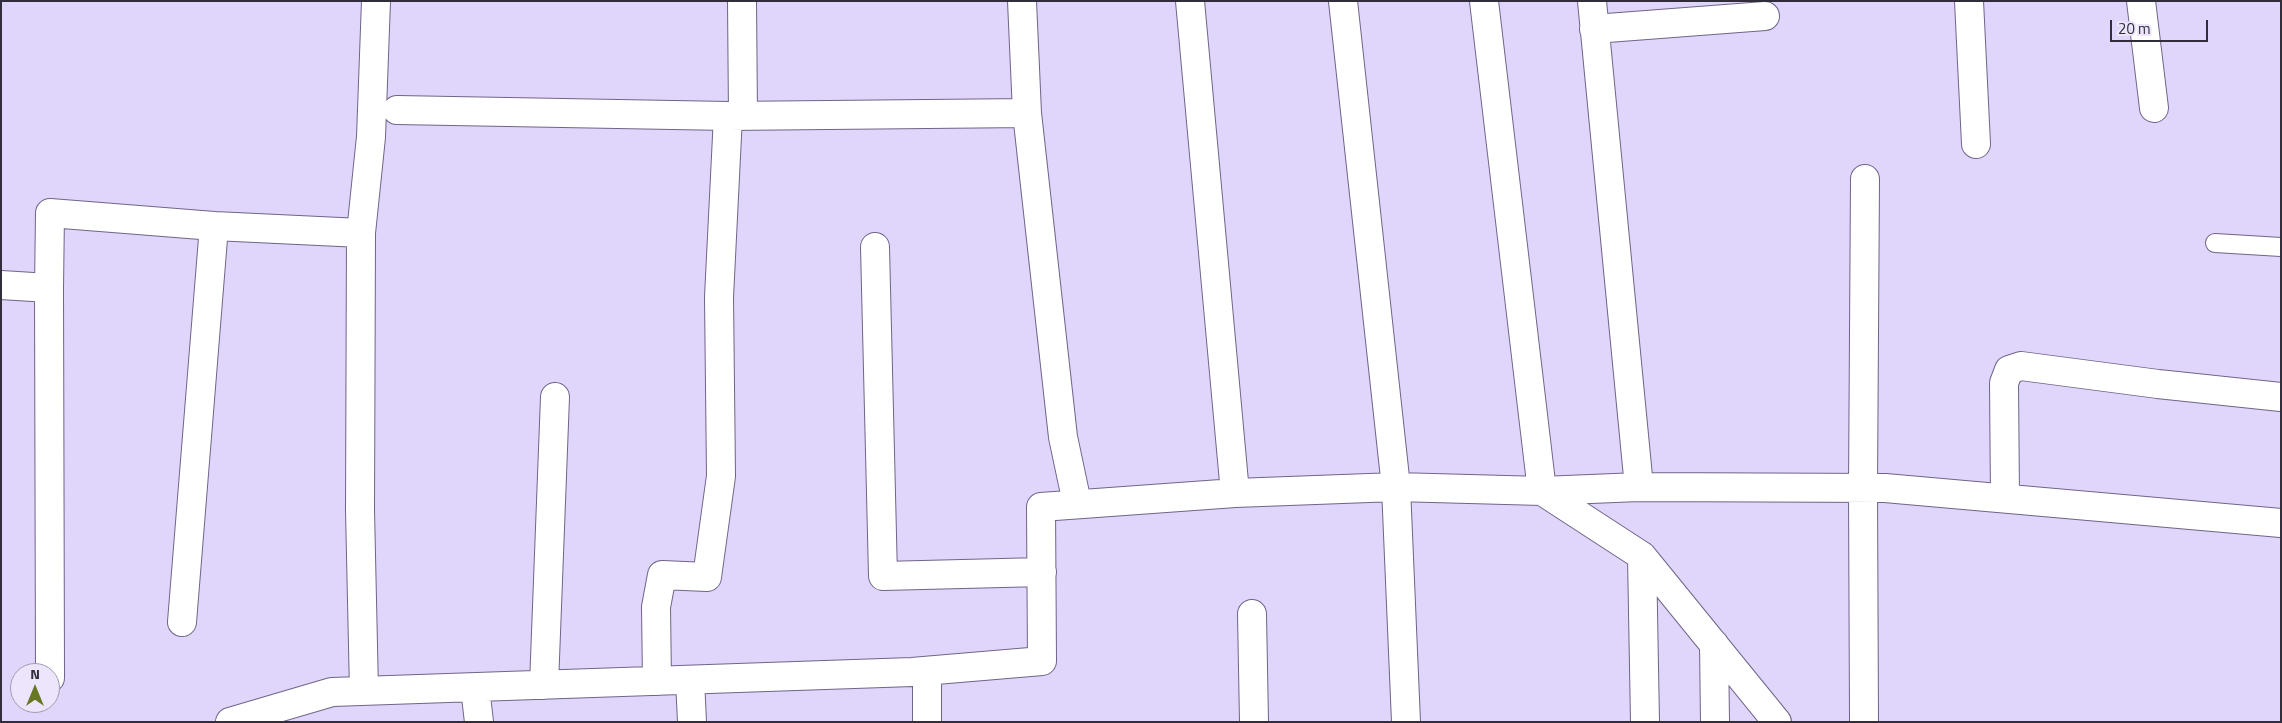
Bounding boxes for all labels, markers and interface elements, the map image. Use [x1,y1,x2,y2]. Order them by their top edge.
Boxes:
scale bar [2112,10,2210,42]
text: 20 m [2118,17,2151,40]
north arrow [10,663,60,713]
text: N [30,663,40,684]

